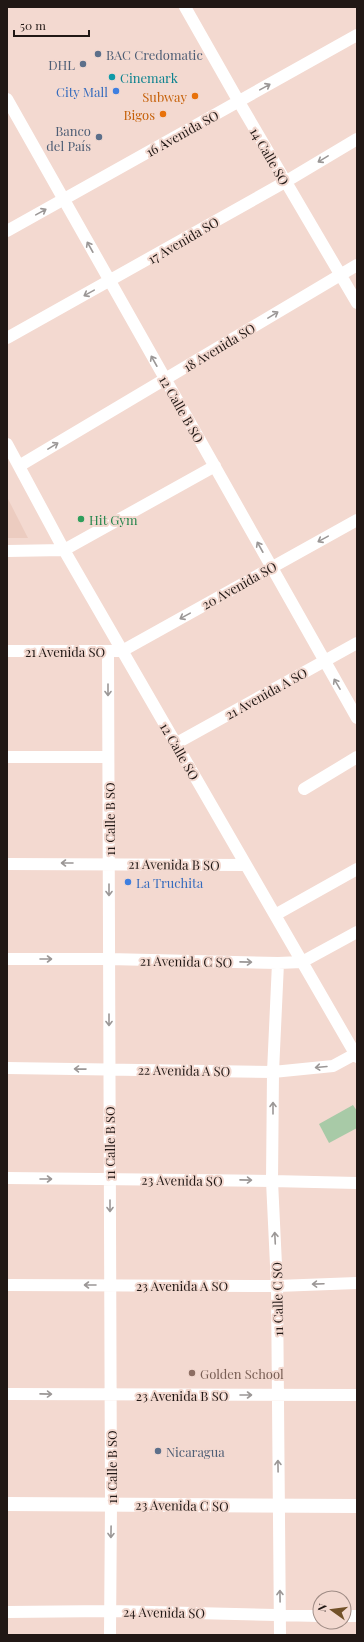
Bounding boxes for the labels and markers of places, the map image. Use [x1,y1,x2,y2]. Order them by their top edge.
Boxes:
place label: BAC Credomatic [106,46,203,63]
marker: BAC Credomatic [93,49,103,59]
place label: DHL [48,56,75,73]
marker: DHL [78,59,88,69]
place label: Cinemark [120,69,179,86]
marker: Cinemark [107,72,117,82]
place label: City Mall [56,83,108,100]
marker: City Mall [111,86,121,96]
place label: Subway [142,88,187,105]
marker: Subway [190,91,200,101]
place label: Bigos [123,106,155,123]
marker: Bigos [158,109,168,119]
place label: Banco del País [46,122,91,154]
marker: Banco del País [94,132,104,142]
place label: Hit Gym [89,511,138,528]
marker: Hit Gym [76,514,86,524]
place label: La Truchita [136,874,204,891]
marker: La Truchita [123,877,133,887]
place label: Golden School [200,1365,284,1382]
marker: Golden School [187,1368,197,1378]
place label: Nicaragua [166,1443,225,1460]
marker: Nicaragua [153,1446,163,1456]

